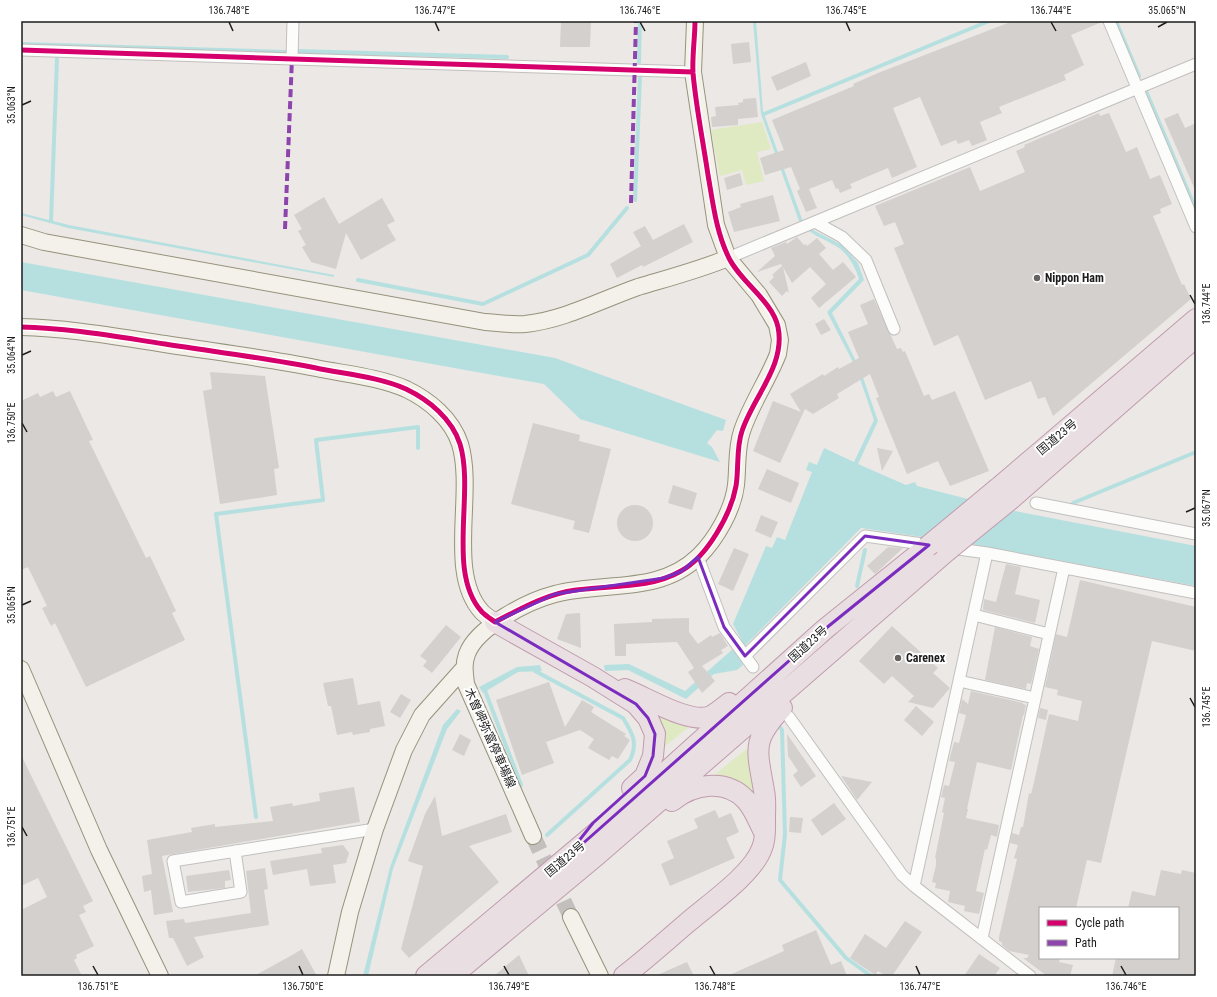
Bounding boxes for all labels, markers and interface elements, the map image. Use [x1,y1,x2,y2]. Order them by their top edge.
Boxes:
text: 136.748°E [209,5,250,16]
text: 136.747°E [415,5,456,16]
text: 136.746°E [620,5,661,16]
text: 136.745°E [826,5,867,16]
text: 136.744°E [1031,5,1072,16]
text: 35.065°N [1148,5,1186,16]
text: 35.063°N [6,86,17,124]
place label: Nippon Ham [1045,271,1104,285]
marker: Nippon Ham [1032,273,1042,283]
text: 136.744°E [1201,283,1212,324]
text: 35.064°N [6,336,17,374]
text: 136.750°E [6,402,17,443]
street label: 国道23号 [1034,416,1080,458]
text: 35.067°N [1201,489,1212,527]
text: 35.065°N [6,586,17,624]
street label: 国道23号 [786,623,830,665]
place label: Carenex [906,651,946,665]
marker: Carenex [893,653,903,663]
street label: 木曽岬弥富停車場線 [462,686,518,790]
text: 136.745°E [1201,686,1212,727]
text: 136.751°E [6,806,17,847]
street label: 国道23号 [542,838,588,880]
legend [1039,907,1179,959]
text: Cycle path [1075,916,1125,930]
text: Path [1075,936,1097,950]
text: 136.751°E [78,981,119,992]
text: 136.750°E [283,981,324,992]
text: 136.749°E [489,981,530,992]
text: 136.748°E [695,981,736,992]
text: 136.747°E [900,981,941,992]
text: 136.746°E [1106,981,1147,992]

